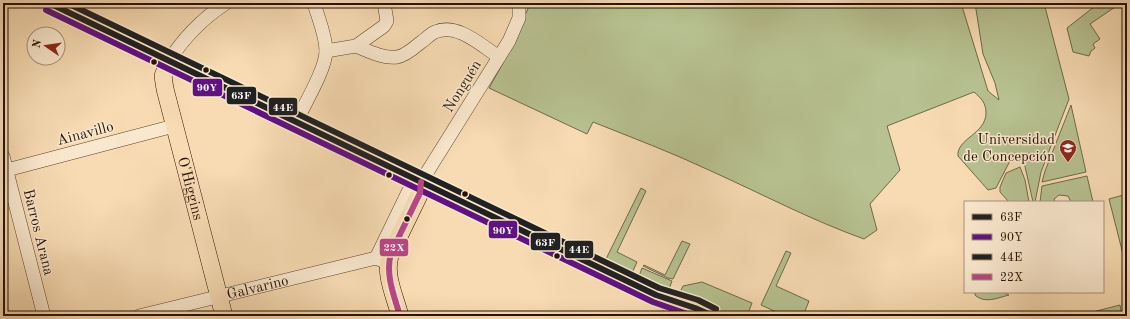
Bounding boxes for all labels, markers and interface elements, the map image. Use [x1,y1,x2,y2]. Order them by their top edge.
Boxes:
north arrow [26,26,66,66]
text: N [31,38,44,49]
unlabelled marker [149,57,159,67]
street label: Nonguén [441,58,485,115]
unlabelled marker [201,65,211,75]
line badge: 90Y [192,78,223,97]
text: 90Y [197,83,217,94]
line badge: 63F [226,86,257,105]
text: 63F [231,91,251,102]
line badge: 44E [268,97,298,116]
text: 44E [273,103,294,114]
street label: Ainavillo [55,120,115,149]
place label: Universidad de Concepción [963,133,1055,165]
school or university icon: Universidad de Concepción [1058,138,1078,163]
street label: O'Higgins [174,155,205,222]
unlabelled marker [384,170,394,180]
street label: Barros Arana [20,187,56,278]
unlabelled marker [460,189,470,199]
legend [964,201,1104,293]
text: 63F [1000,212,1022,224]
unlabelled marker [402,214,412,224]
line badge: 90Y [488,220,518,239]
text: 90Y [493,226,513,237]
line badge: 63F [530,232,561,251]
text: 90Y [1000,232,1023,244]
line badge: 22X [379,238,409,257]
text: 63F [535,238,555,249]
line badge: 44E [564,240,594,259]
text: 22X [383,243,405,254]
text: 44E [569,245,590,256]
unlabelled marker [552,251,562,261]
text: 44E [1000,252,1022,264]
text: 22X [1000,272,1023,284]
street label: Galvarino [225,274,290,303]

